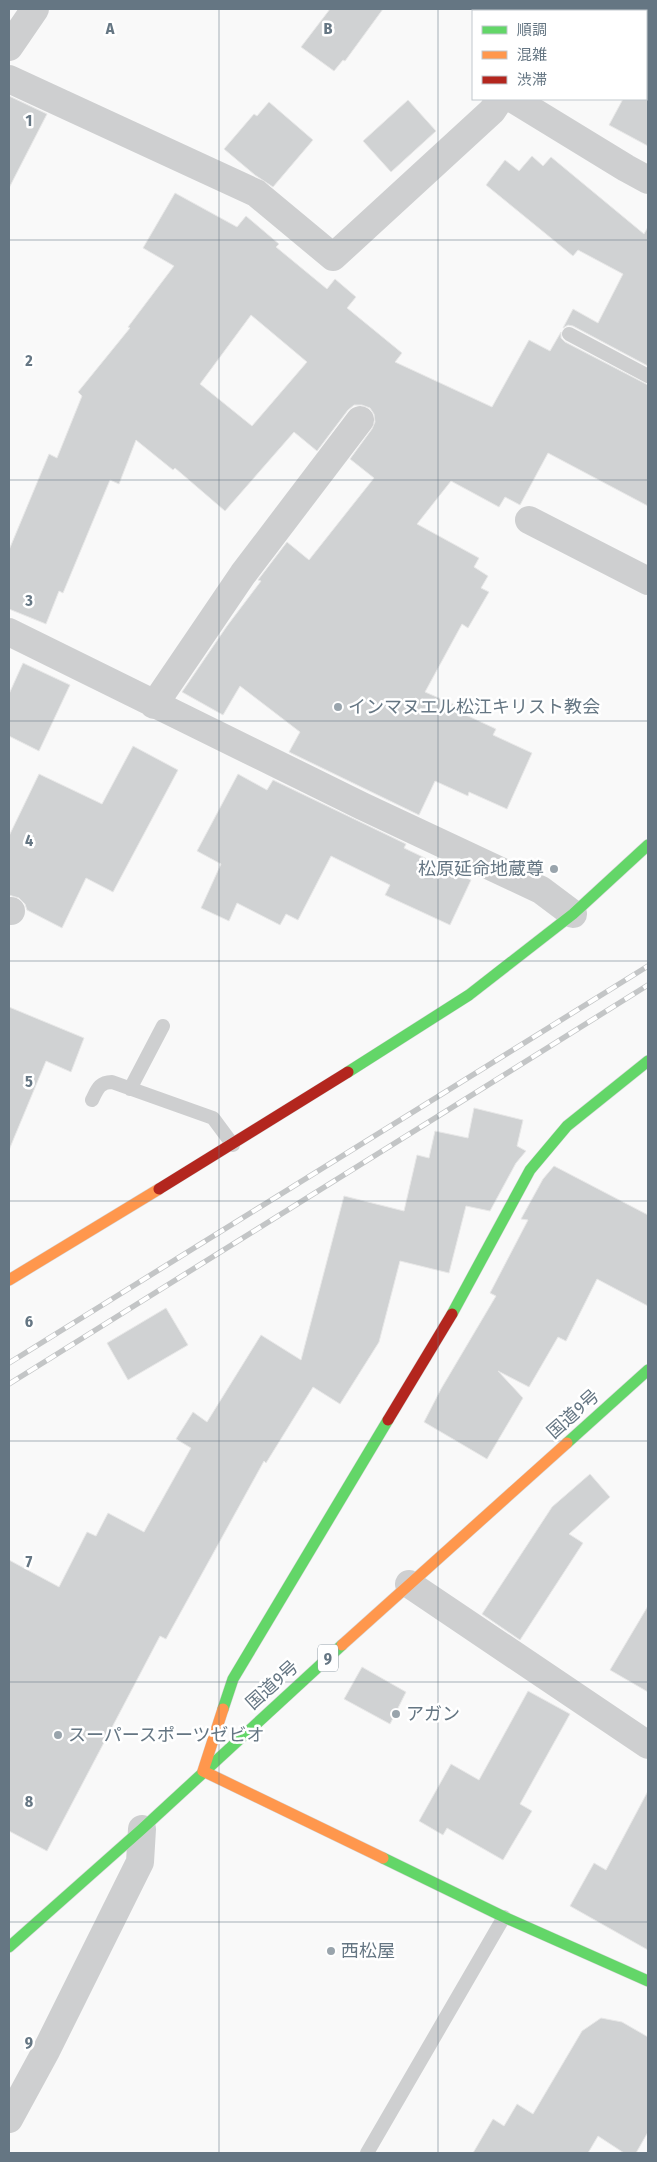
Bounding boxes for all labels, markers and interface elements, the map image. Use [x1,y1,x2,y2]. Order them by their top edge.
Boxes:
legend [472,10,647,100]
text: A [105,19,115,38]
text: B [324,19,333,38]
text: 順調 [517,21,547,39]
text: 混雑 [517,46,547,64]
text: 渋滞 [517,71,547,89]
text: 1 [26,111,32,130]
text: 2 [24,351,33,370]
text: 3 [24,591,33,610]
place label: インマヌエル松江キリスト教会 [348,696,600,718]
marker: インマヌエル松江キリスト教会 [332,701,344,713]
text: 4 [25,831,33,850]
place label: 松原延命地蔵尊 [418,858,544,880]
marker: 松原延命地蔵尊 [548,863,560,875]
text: 5 [25,1072,33,1091]
text: 6 [25,1312,33,1331]
street label: 国道9号 [542,1385,604,1443]
text: 7 [26,1552,33,1571]
road number: 9 [318,1645,338,1672]
street label: 国道9号 [241,1656,303,1714]
place label: アガン [406,1703,460,1725]
marker: アガン [390,1708,402,1720]
place label: スーパースポーツゼビオ [68,1724,265,1746]
marker: スーパースポーツゼビオ [52,1729,64,1741]
text: 8 [25,1792,34,1811]
place label: 西松屋 [341,1940,395,1962]
marker: 西松屋 [325,1945,337,1957]
text: 9 [25,2033,33,2052]

